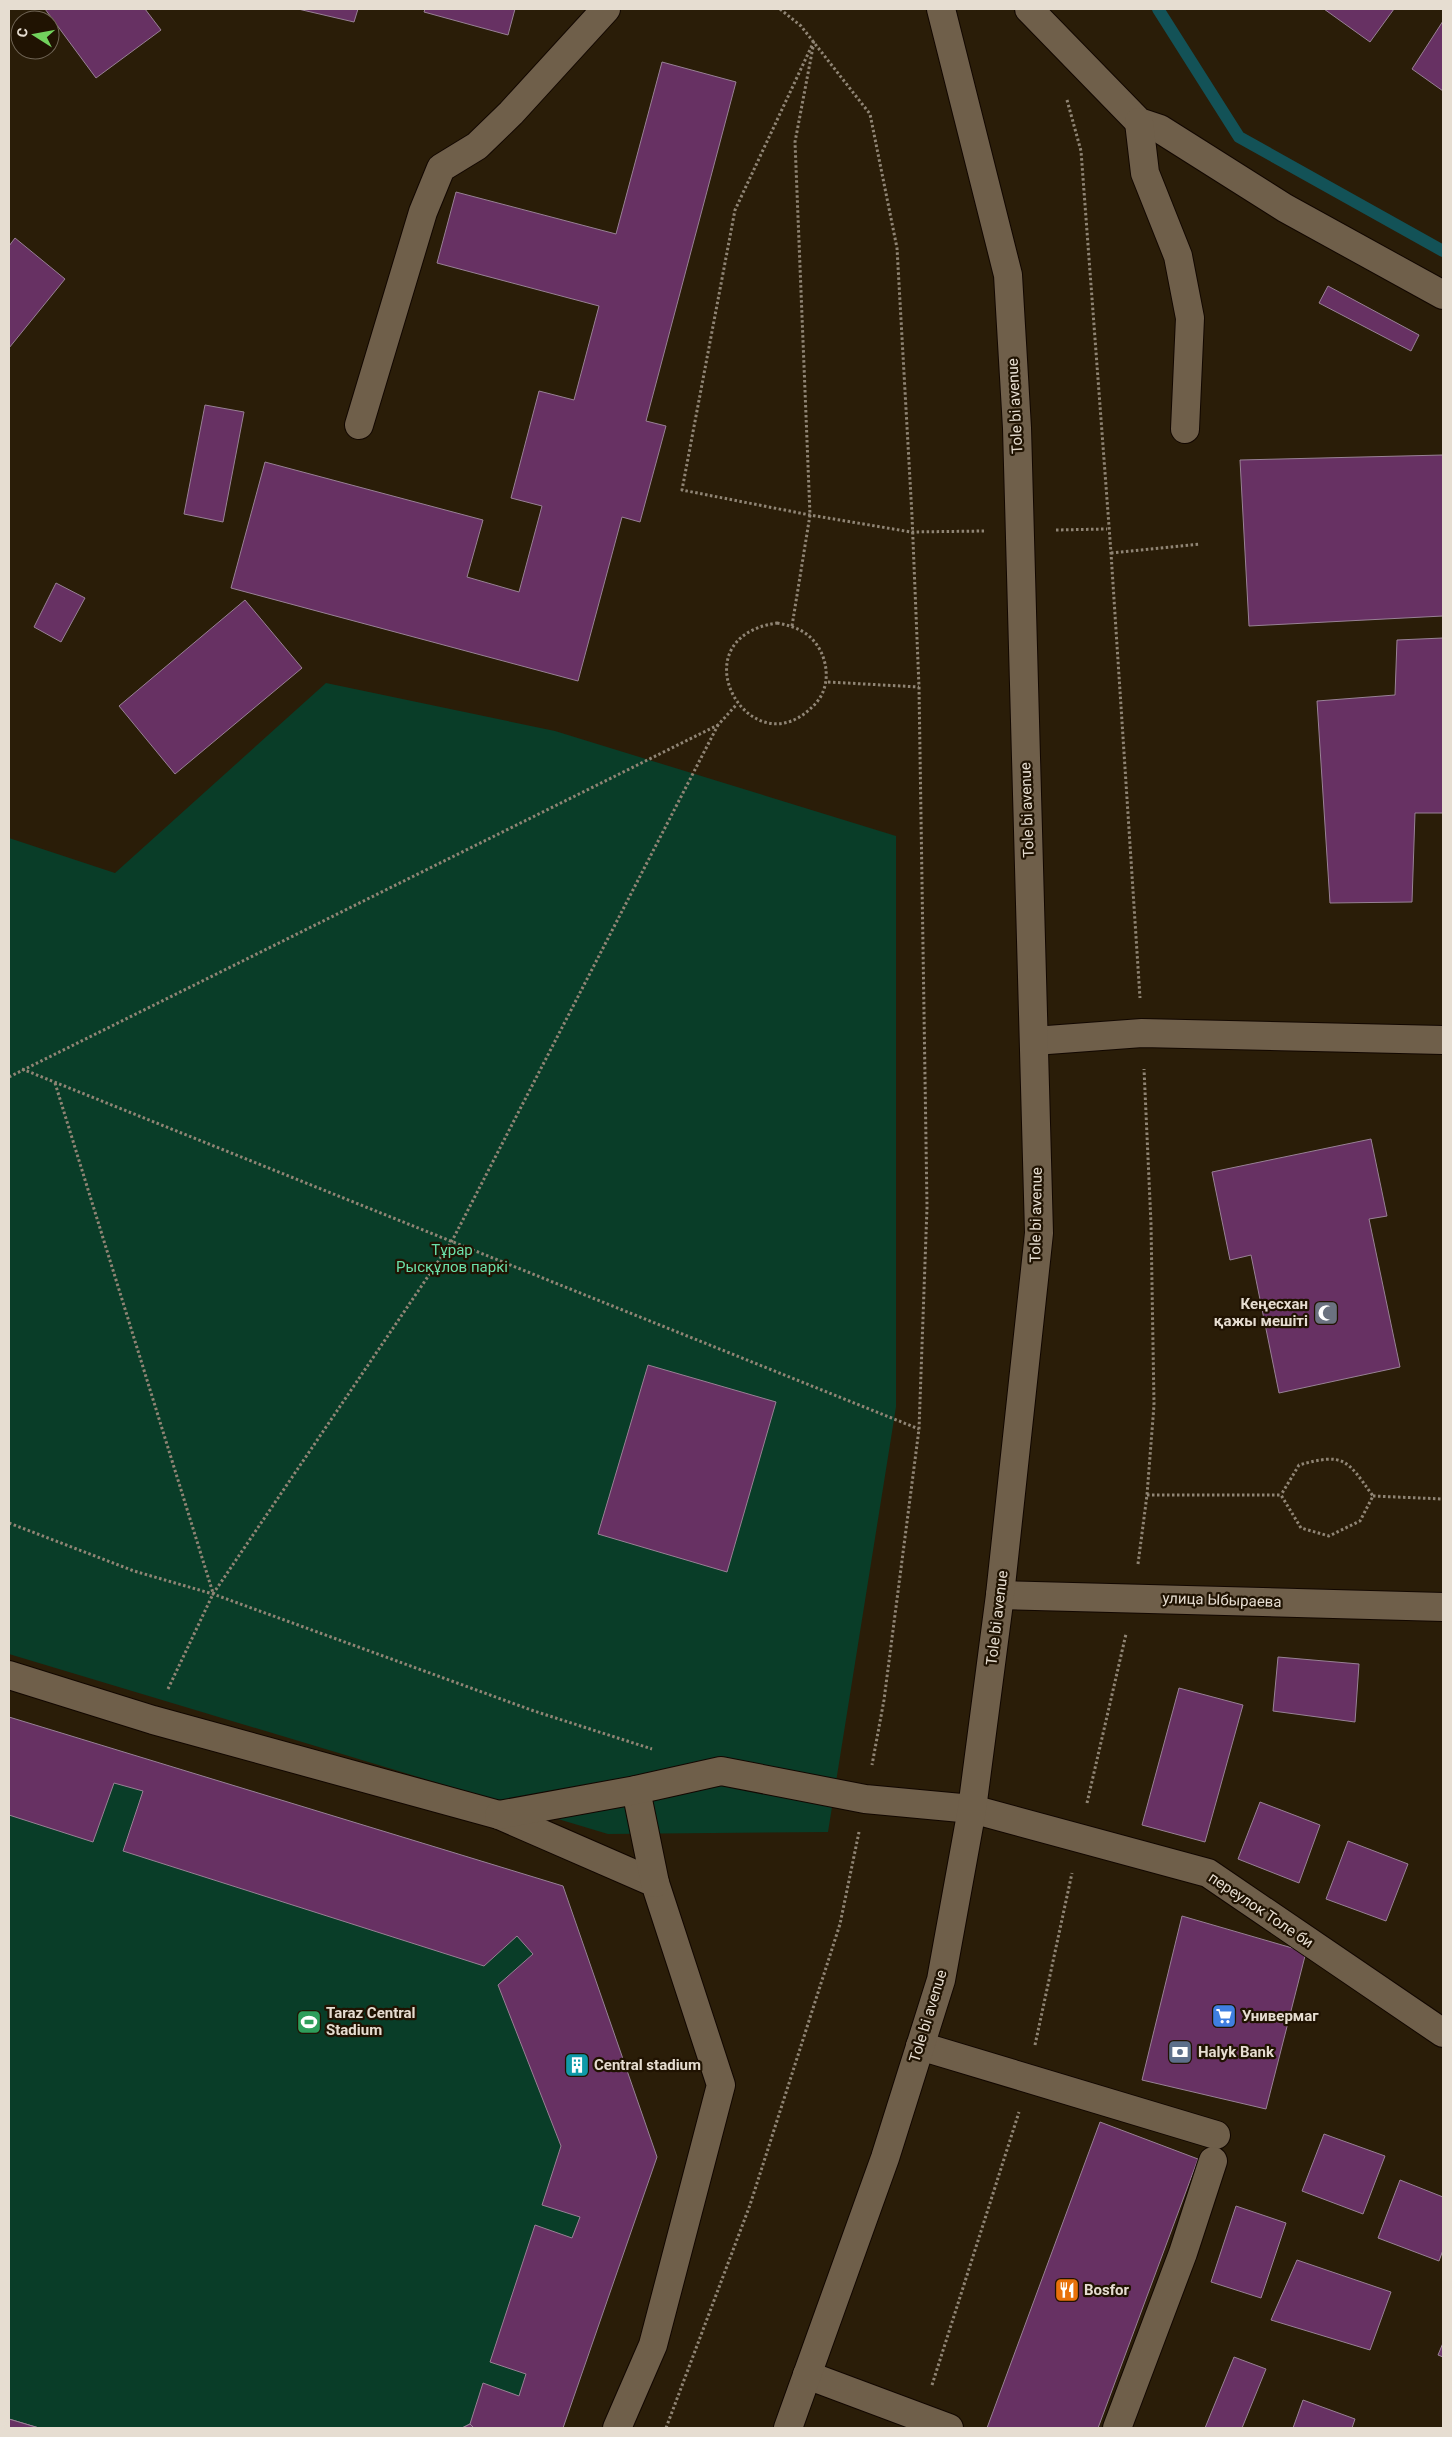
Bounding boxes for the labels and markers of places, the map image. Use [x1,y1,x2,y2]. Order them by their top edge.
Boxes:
place label: Кеңесхан қажы мешіті [1214,1295,1308,1330]
mosque icon: Кеңесхан қажы мешіті [1313,1300,1339,1326]
supermarket icon: Универмаг [1211,2003,1237,2029]
place label: Taraz Central Stadium [326,2004,416,2039]
place label: Универмаг [1242,2007,1319,2025]
sports icon: Taraz Central Stadium [296,2009,322,2035]
bank icon: Halyk Bank [1167,2039,1193,2065]
place label: Halyk Bank [1198,2043,1275,2061]
building icon: Central stadium [564,2052,590,2078]
place label: Central stadium [594,2056,701,2074]
restaurant icon: Bosfor [1054,2277,1080,2303]
place label: Bosfor [1084,2281,1130,2299]

